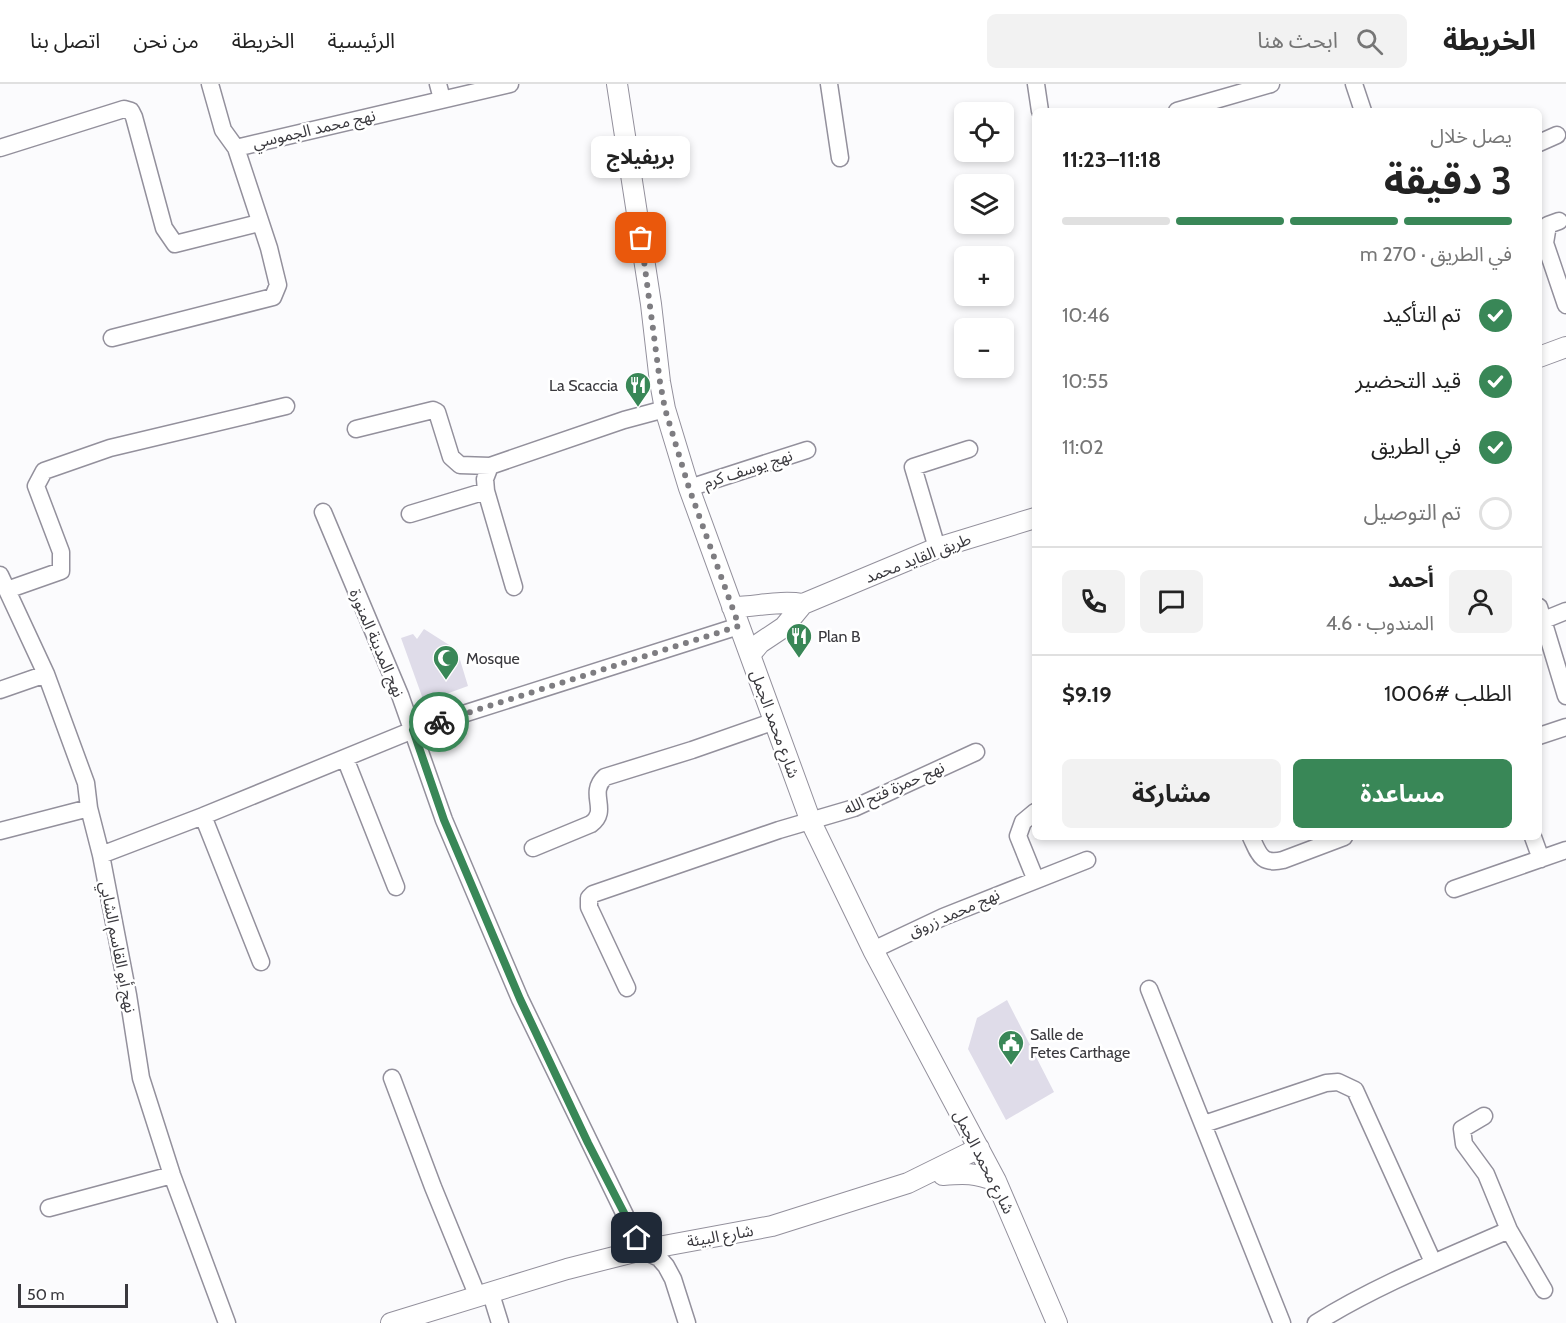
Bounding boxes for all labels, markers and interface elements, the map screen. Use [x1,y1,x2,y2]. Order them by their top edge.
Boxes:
search box [987,14,1407,68]
text: الخريطة [1443,23,1536,57]
icon: search [1353,25,1386,58]
text: ابحث هنا [1257,27,1338,54]
text: اتصل بنا [30,28,100,53]
text: من نحن [133,28,199,53]
text: الخريطة [232,28,295,53]
text: الرئيسية [328,28,395,53]
map controls [954,102,1014,378]
button: locate [954,102,1014,162]
street label: نهج محمد الجموسي [251,106,378,155]
text: يصل خلال [1430,124,1512,148]
callout: بريفيلاج [592,136,690,178]
text: بريفيلاج [606,145,675,169]
text: 11:18–11:23 [1062,146,1161,173]
text: 3 دقيقة [1384,156,1512,204]
button: layers [954,174,1014,234]
pin [615,212,666,263]
icon: bag [624,221,657,254]
text: في الطريق · 270 m [1360,242,1512,266]
button: + [954,246,1014,306]
icon: check [1479,299,1512,332]
text: تم التأكيد [1383,301,1461,328]
text: 10:46 [1062,303,1110,327]
button: − [954,318,1014,378]
icon: check [1479,365,1512,398]
text: قيد التحضير [1355,367,1461,394]
text: 10:55 [1062,369,1108,393]
restaurant icon: La Scaccia [623,370,653,408]
place label: La Scaccia [549,376,618,395]
icon: check [1479,431,1512,464]
text: في الطريق [1371,433,1461,460]
text: 11:02 [1062,435,1104,459]
street label: نهج يوسف كرم [701,446,796,495]
text: تم التوصيل [1363,499,1461,526]
street label: طريق القايد محمد [862,529,974,588]
text: أحمد [1388,566,1434,593]
button: phone [1062,570,1125,633]
button: chat [1140,570,1203,633]
button: person [1449,570,1512,633]
street label: نهج المدينة المنورة [343,586,408,701]
text: المندوب · 4.6 [1326,611,1434,635]
restaurant icon: Plan B [784,621,814,659]
place label: Plan B [818,627,861,646]
mosque icon: Mosque [431,643,461,681]
place label: Mosque [466,649,520,668]
street label: شارع محمد الجمل [744,667,803,782]
text: الطلب #1006 [1384,680,1512,707]
text: $9.19 [1062,681,1112,708]
courier [409,692,469,752]
icon: bike [423,706,456,739]
street label: نهج حمزة فتح الله [841,757,949,821]
button: مشاركة [1062,759,1281,828]
button: مساعدة [1293,759,1512,828]
street label: نهج أبو القاسم الشابي [93,880,140,1015]
street label: نهج محمد زروق [906,884,1004,944]
place label: Salle de Fetes Carthage [1030,1025,1130,1062]
public building icon: Salle de Fetes Carthage [996,1028,1026,1066]
street label: شارع محمد الجمل [947,1107,1018,1218]
pin [611,1212,662,1263]
icon: home [620,1221,653,1254]
street label: شارع البيئة [685,1221,755,1254]
scale bar [18,1281,128,1308]
text: 50 m [27,1285,64,1304]

